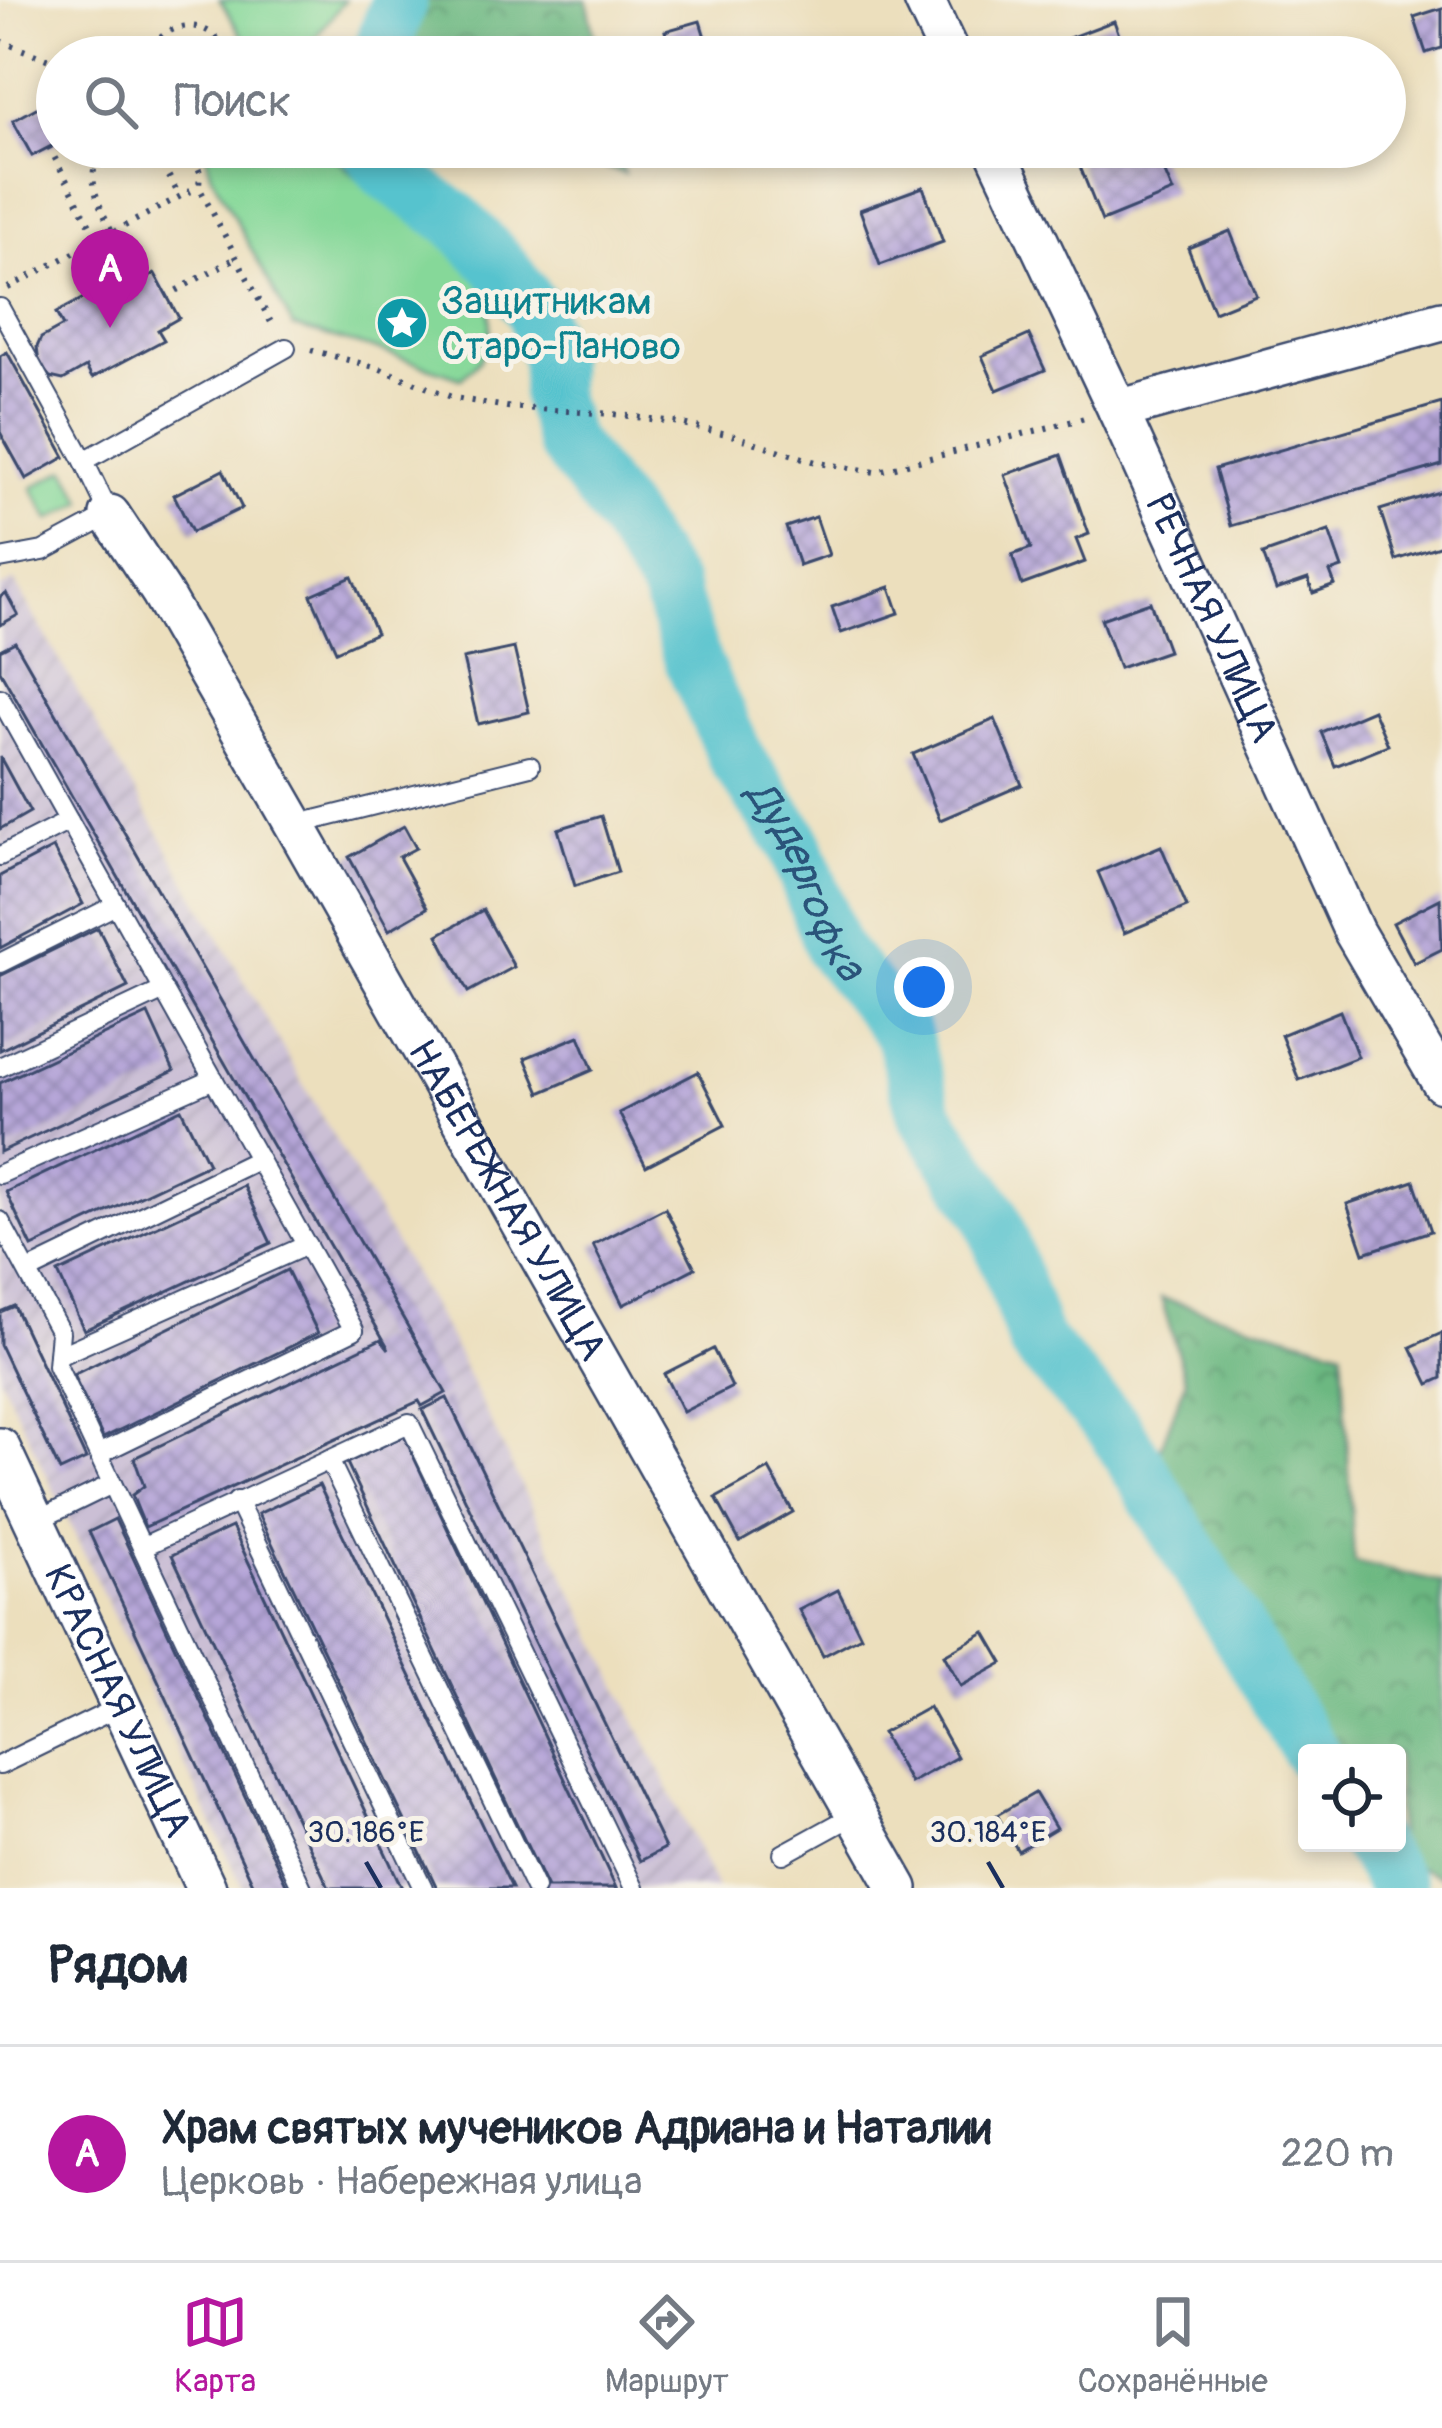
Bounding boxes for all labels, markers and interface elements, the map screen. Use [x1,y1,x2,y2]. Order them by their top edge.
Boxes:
search box [36,36,1406,168]
icon: search [78,69,144,135]
text: Поиск [174,74,291,130]
pin: A [71,229,149,328]
place label: Защитникам Старо-Паново [441,277,681,371]
place icon: Защитникам Старо-Паново [374,295,430,351]
street label: РЕЧНАЯ УЛИЦА [1135,486,1289,750]
water label: Дудергофка [733,769,877,994]
your location [894,957,954,1017]
street label: НАБЕРЕЖНАЯ УЛИЦА [397,1031,618,1369]
street label: КРАСНАЯ УЛИЦА [33,1556,203,1845]
map controls [1298,1744,1406,1852]
button: locate [1298,1744,1406,1852]
text: 30.186°E [308,1814,424,1851]
text: 30.184°E [930,1814,1046,1851]
text: Рядом [48,1934,189,1998]
text: Храм святых мучеников Адриана и Наталии [162,2101,991,2157]
text: A [74,2129,100,2178]
text: 220 m [1281,2129,1394,2178]
text: Церковь · Набережная улица [162,2157,642,2206]
tab: Карта [174,2289,256,2402]
tab: Маршрут [605,2289,729,2402]
tab: Сохранённые [1077,2289,1268,2402]

